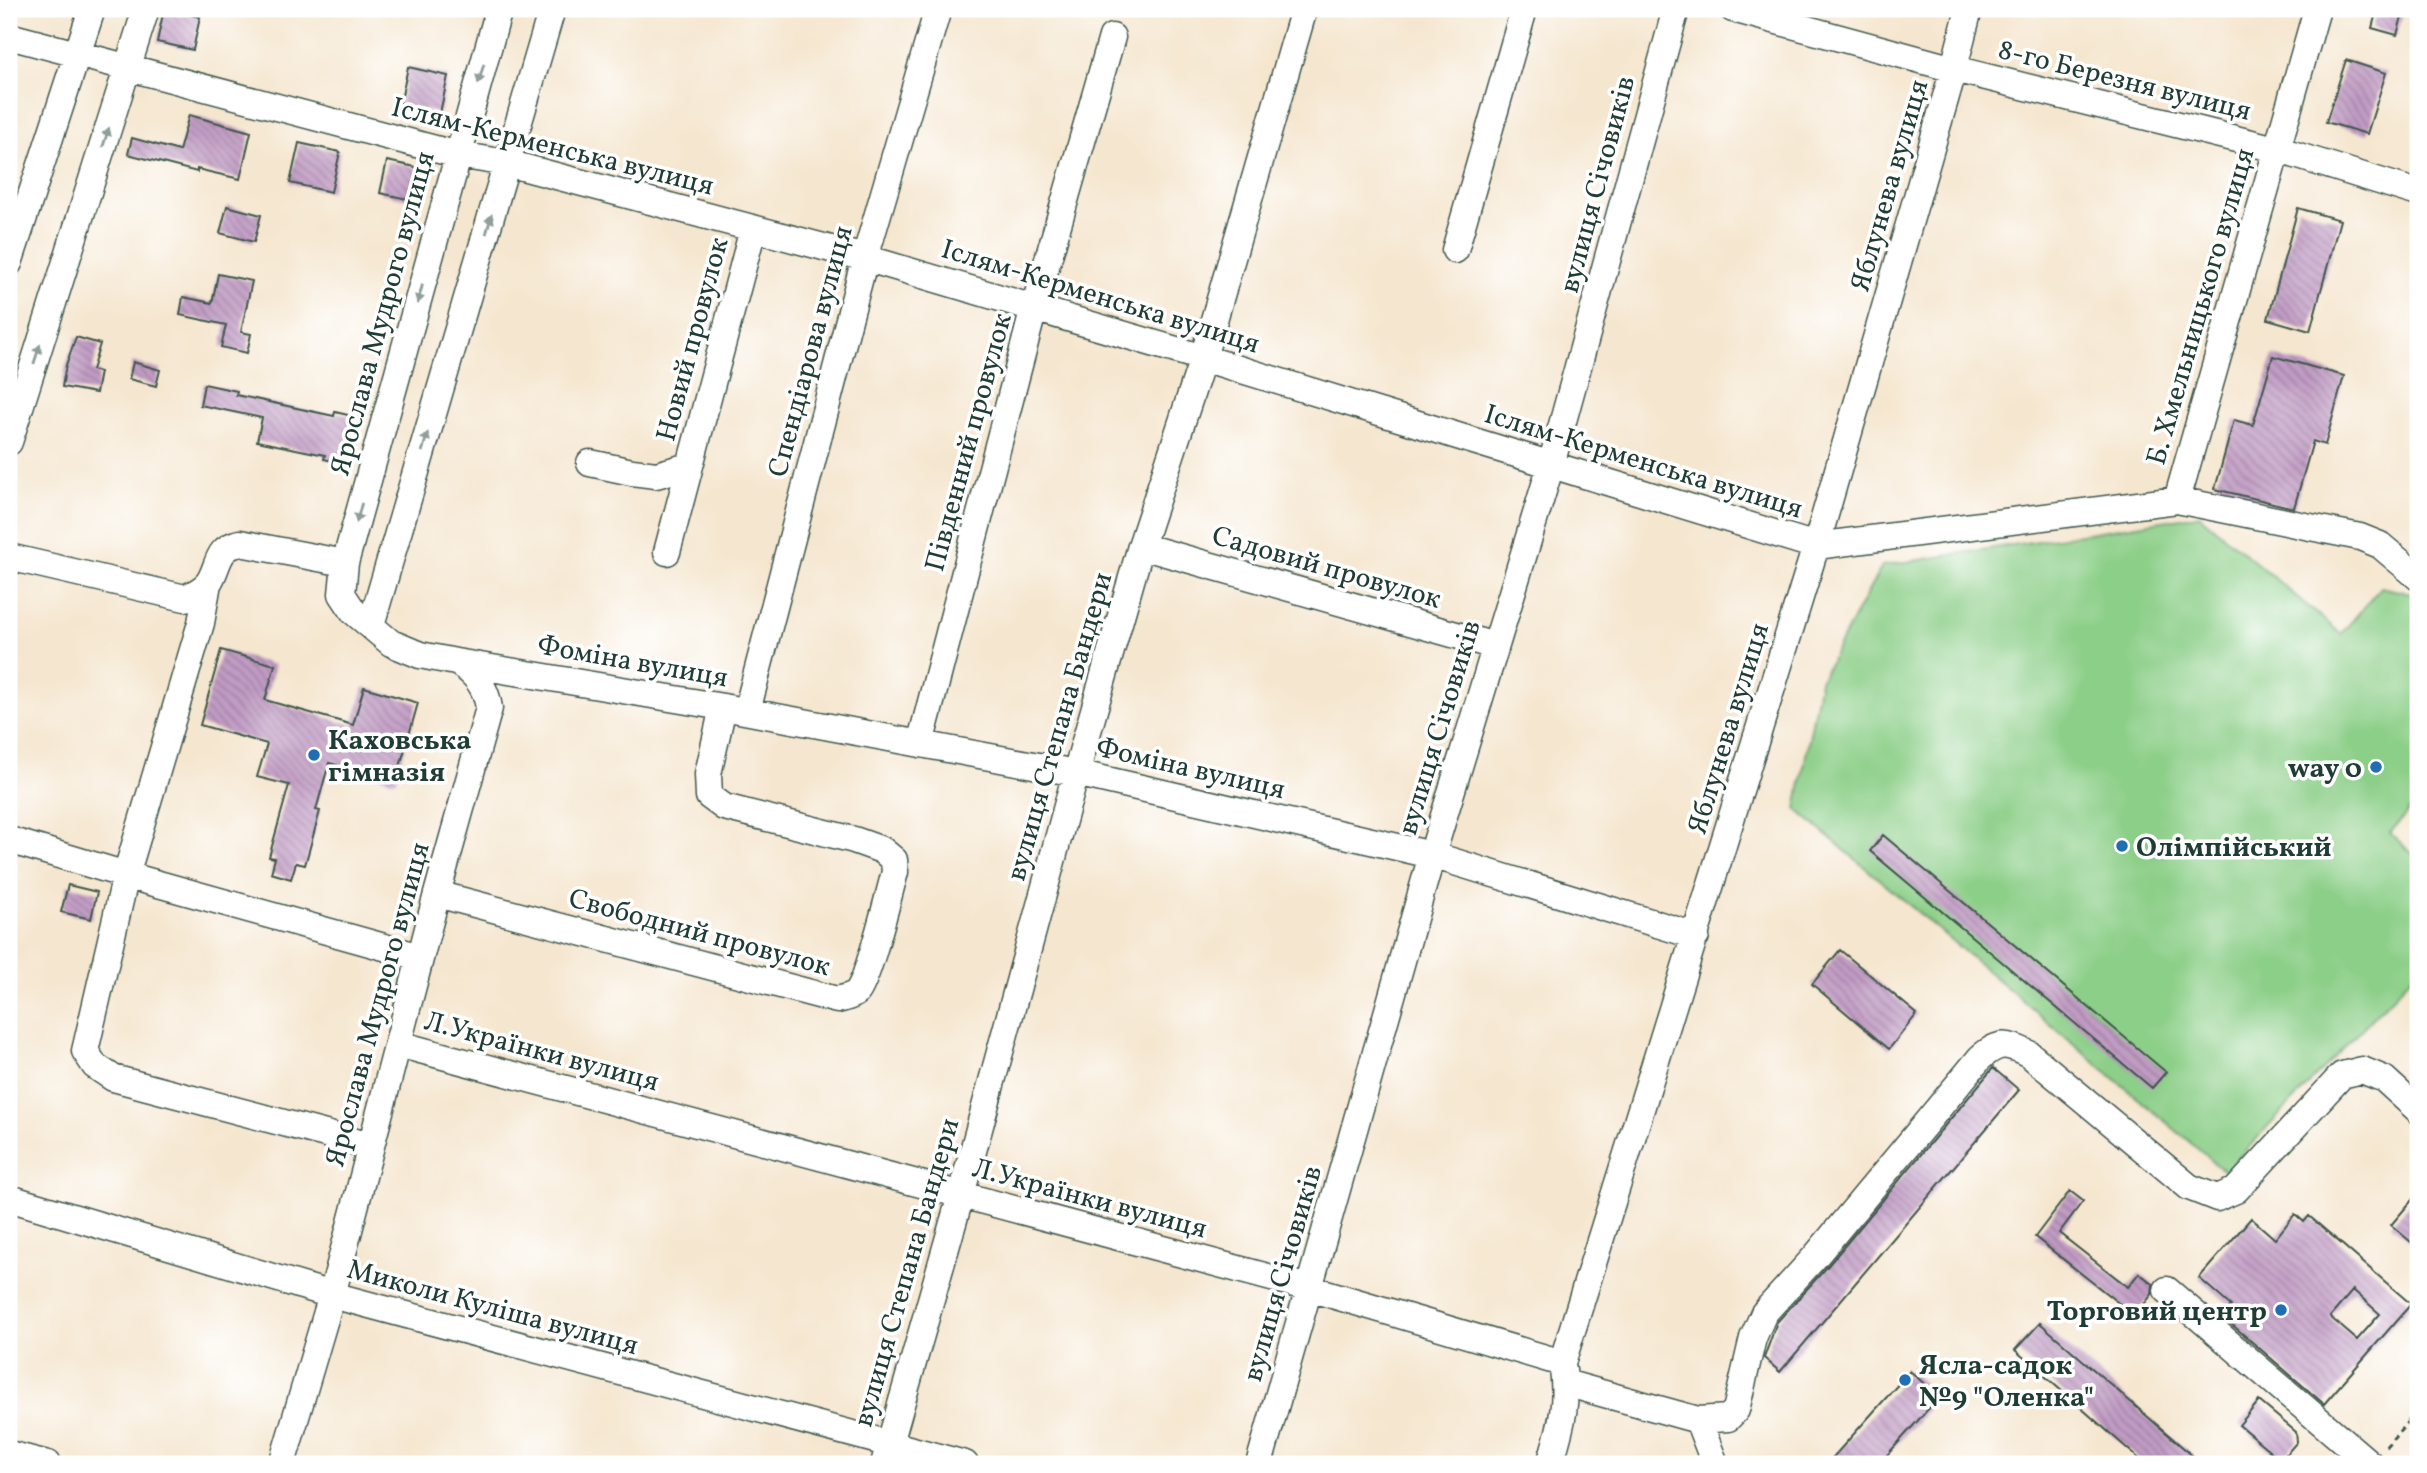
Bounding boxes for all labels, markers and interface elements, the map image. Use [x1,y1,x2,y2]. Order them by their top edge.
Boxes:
street label: 8-го Березня вулиця [1994,31,2255,132]
one-way arrow [475,64,485,85]
street label: вулиця Січовиків [1551,72,1646,297]
street label: Яблунева вулиця [1842,75,1939,296]
street label: Іслям-Керменська вулиця [387,88,718,206]
one-way arrow [101,127,112,148]
street label: Б. Хмельницького вулиця [2137,144,2265,470]
street label: Ярослава Мудрого вулиця [321,147,446,480]
one-way arrow [485,214,495,235]
street label: Спендіарова вулиця [759,222,864,482]
street label: Іслям-Керменська вулиця [936,230,1264,364]
street label: Новий провулок [647,233,739,446]
one-way arrow [414,283,424,304]
street label: Південний провулок [916,309,1023,576]
one-way arrow [32,343,43,364]
street label: Іслям-Керменська вулиця [1479,395,1807,529]
one-way arrow [421,432,431,453]
one-way arrow [353,502,364,524]
street label: Садовий провулок [1207,517,1445,620]
street label: вулиця Степана Бандери [998,568,1123,885]
street label: вулиця Січовиків [1389,615,1492,840]
street label: Яблунева вулиця [1679,618,1780,839]
street label: Фоміна вулиця [534,627,731,698]
place label: Каховська гімназія [328,722,472,793]
street label: Фоміна вулиця [1092,729,1289,810]
marker: Каховська гімназія [306,747,322,763]
place label: way 0 [2288,750,2362,789]
marker: way 0 [2368,759,2384,775]
place label: Олімпійський [2136,829,2331,868]
street label: Ярослава Мудрого вулиця [316,838,441,1171]
marker: Олімпійський [2114,838,2130,854]
street label: Свободний провулок [564,880,835,987]
street label: Л.Українки вулиця [420,1002,663,1102]
street label: вулиця Степана Бандери [845,1114,970,1431]
street label: Л.Українки вулиця [968,1149,1211,1249]
street label: вулиця Січовиків [1234,1161,1333,1386]
street label: Миколи Куліша вулиця [342,1251,642,1366]
place label: Торговий центр [2047,1293,2267,1332]
marker: Торговий центр [2273,1302,2289,1318]
place label: Ясла-садок №9 "Оленка" [1919,1347,2094,1418]
marker: Ясла-садок №9 "Оленка" [1897,1372,1913,1388]

